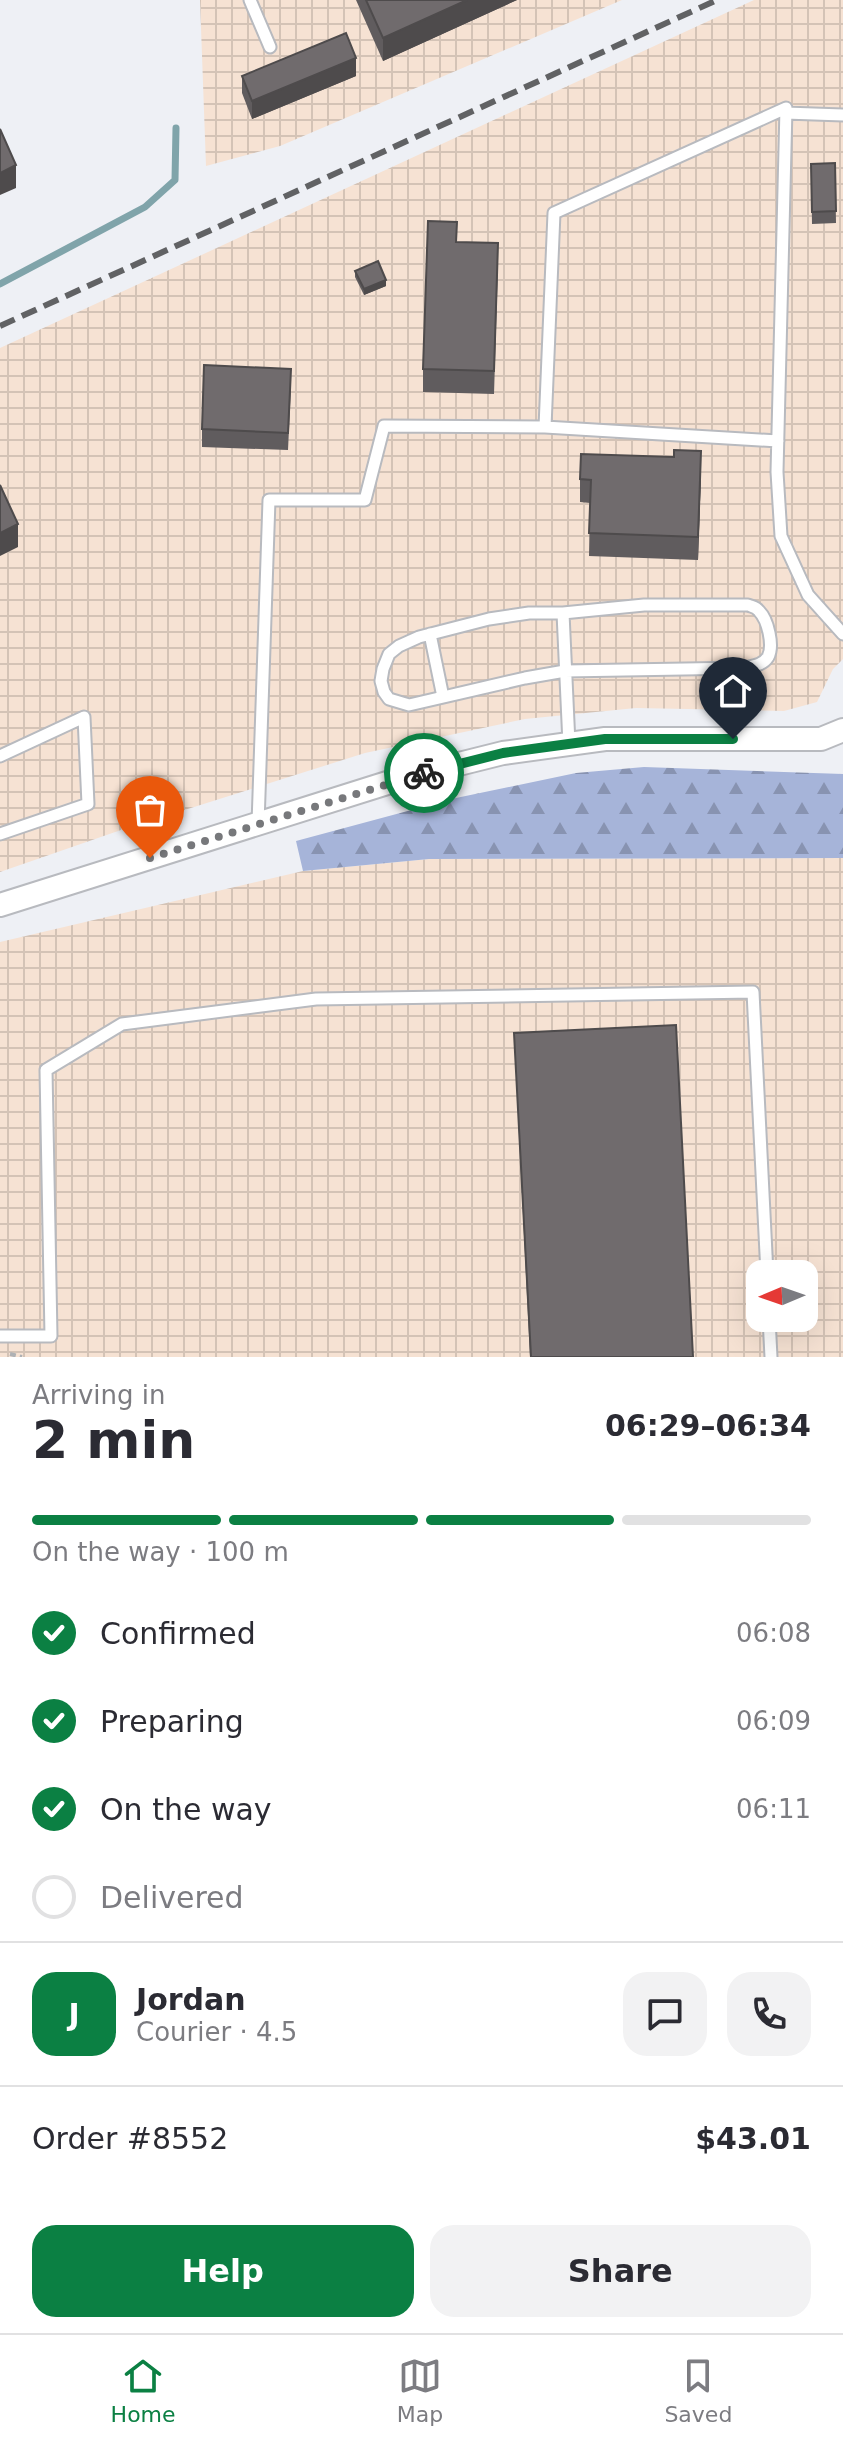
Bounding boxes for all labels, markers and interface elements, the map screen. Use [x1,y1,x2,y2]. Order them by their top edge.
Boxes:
pin [699,657,767,739]
icon: home [711,669,755,713]
courier [384,733,464,813]
icon: bike [402,751,446,795]
pin [116,776,184,858]
icon: bag [128,788,172,832]
north arrow [746,1260,818,1332]
map controls [746,1260,818,1332]
text: Arriving in [32,1380,166,1410]
text: 06:29–06:34 [605,1408,811,1443]
text: 2 min [32,1410,195,1470]
text: On the way · 100 m [32,1537,289,1567]
icon: check [32,1611,76,1655]
text: Confirmed [100,1616,256,1651]
text: 06:08 [736,1618,811,1648]
icon: check [32,1699,76,1743]
text: Preparing [100,1704,244,1739]
text: 06:09 [736,1706,811,1736]
icon: check [32,1787,76,1831]
text: On the way [100,1792,272,1827]
text: 06:11 [736,1794,811,1824]
text: Delivered [100,1880,244,1915]
button: chat [623,1972,707,2056]
button: phone [727,1972,811,2056]
text: Jordan [136,1982,246,2017]
text: J [68,1997,80,2032]
text: Courier · 4.5 [136,2017,297,2047]
text: Order #8552 [32,2121,228,2156]
text: $43.01 [695,2121,811,2156]
button: Help [32,2225,414,2317]
button: Share [430,2225,811,2317]
tab: Home [111,2354,176,2427]
tab: Map [397,2354,443,2427]
tab: Saved [664,2354,732,2427]

